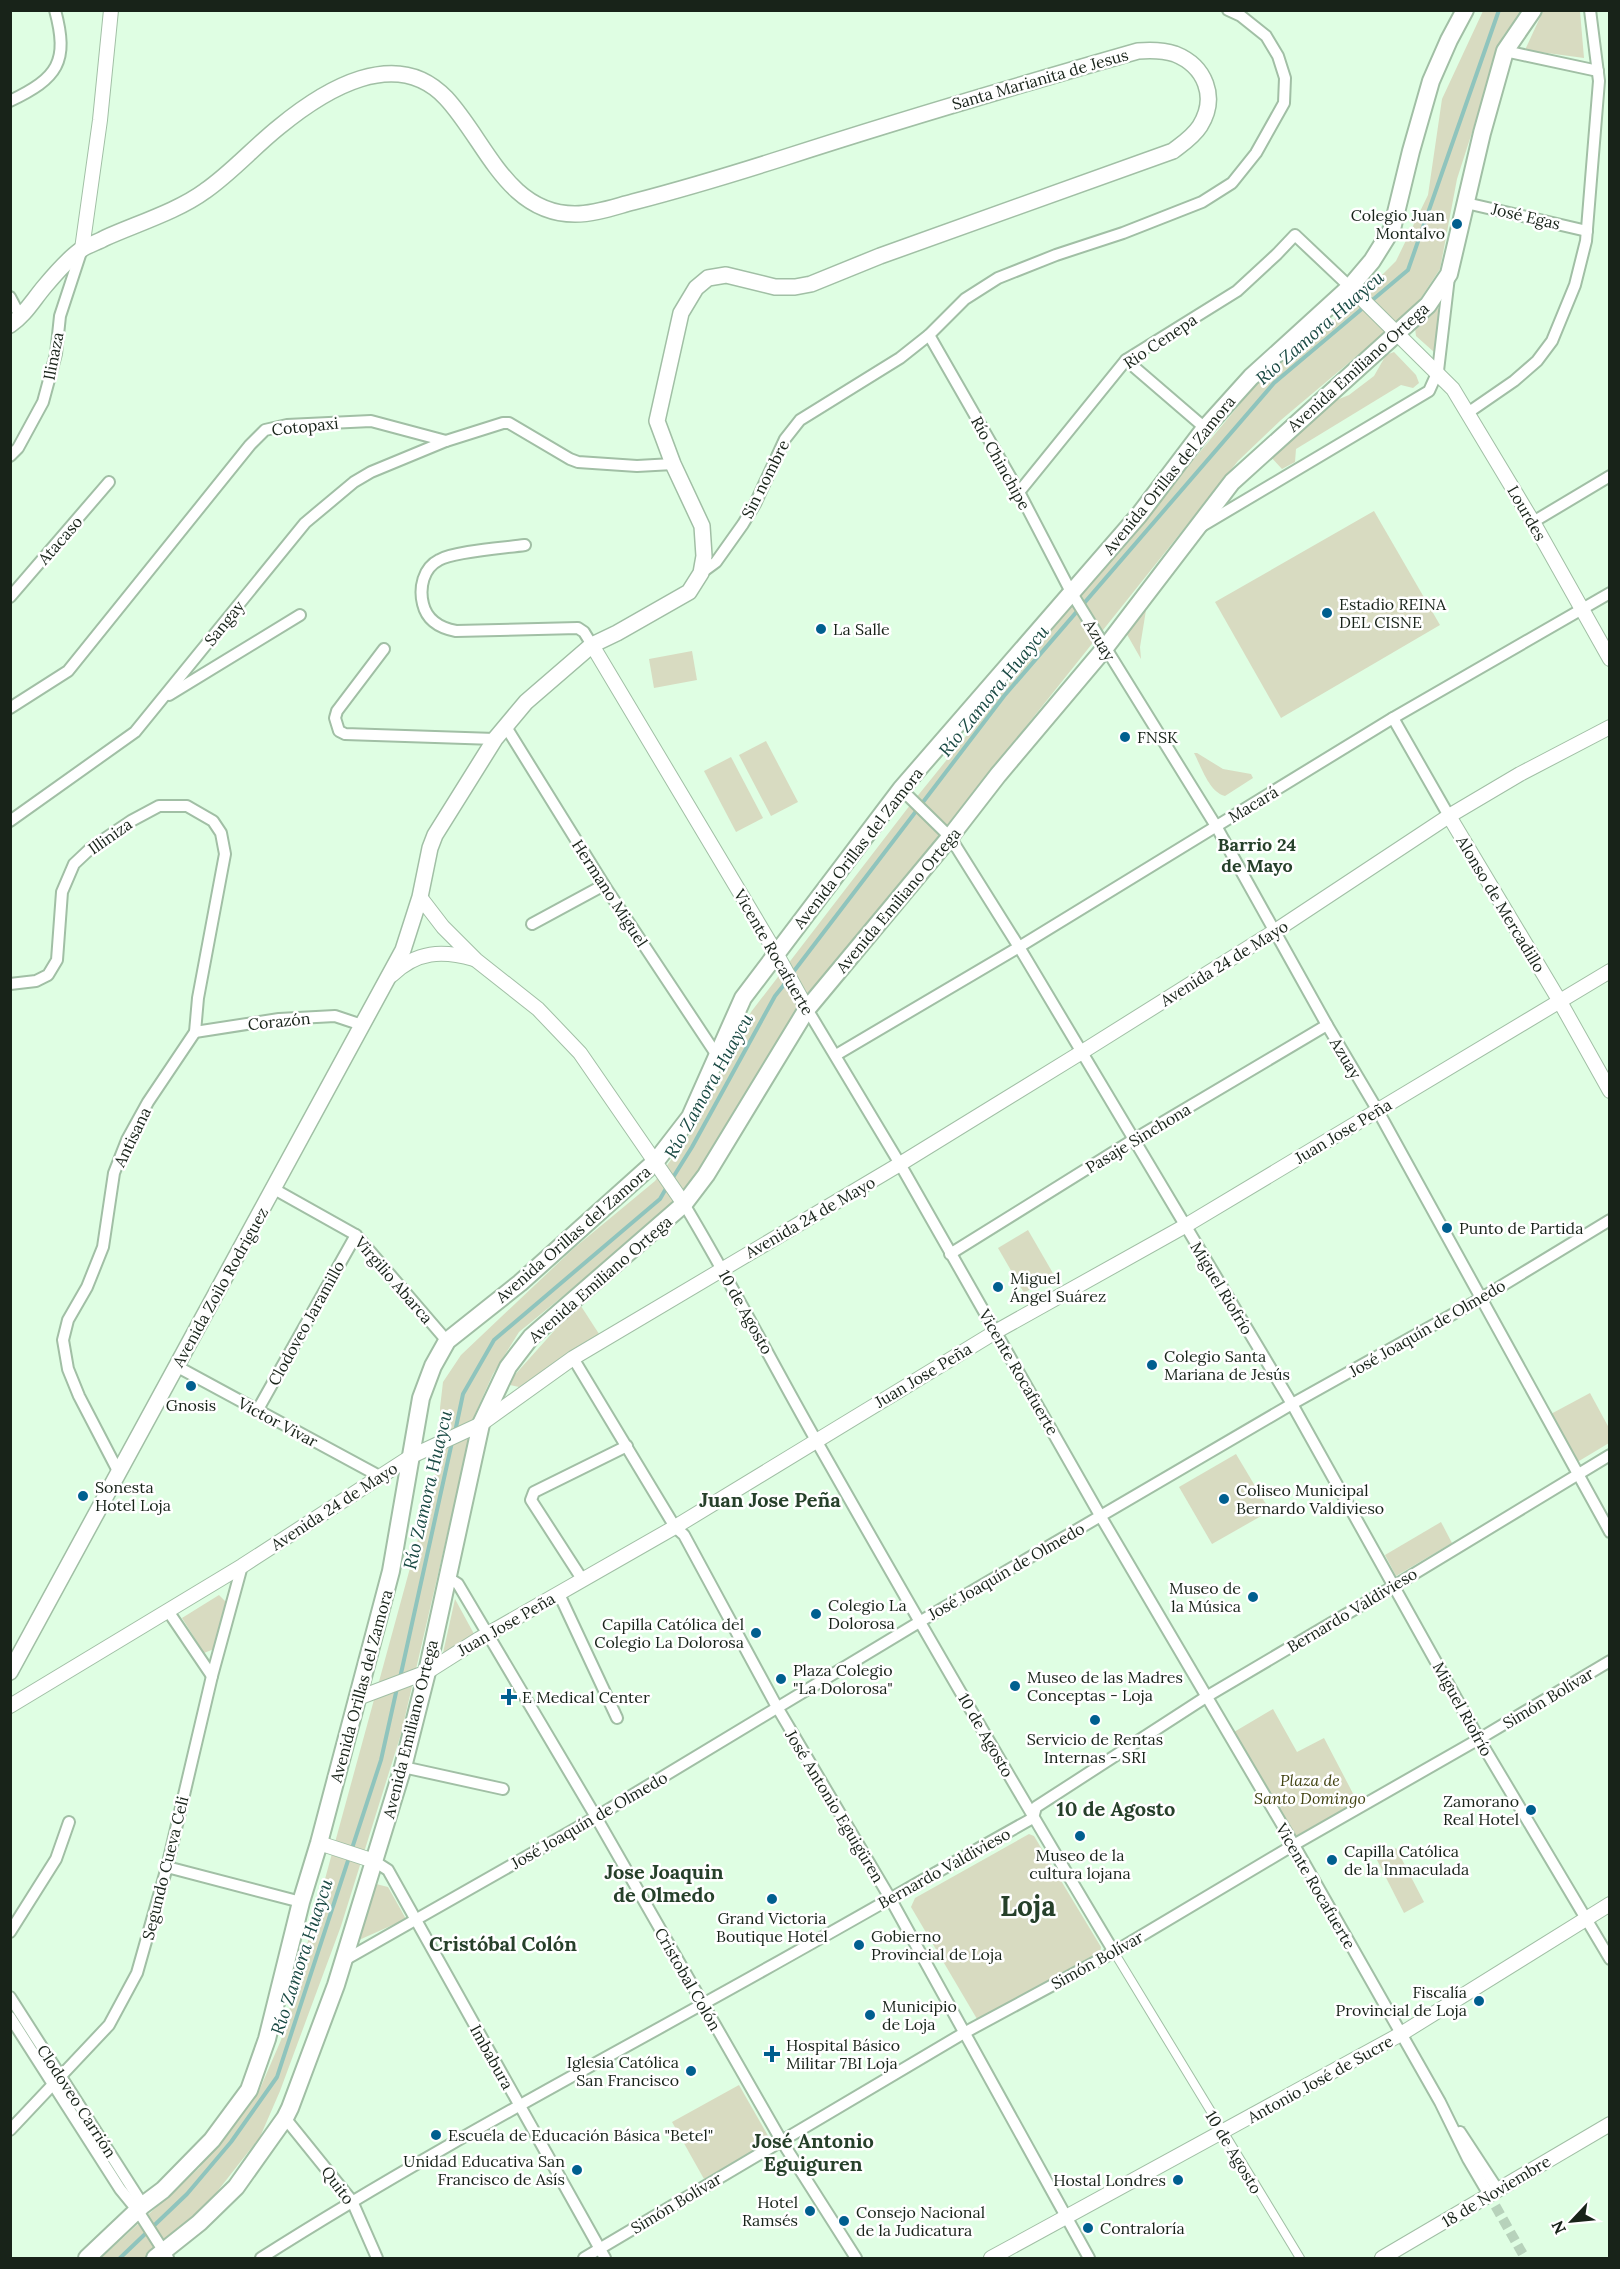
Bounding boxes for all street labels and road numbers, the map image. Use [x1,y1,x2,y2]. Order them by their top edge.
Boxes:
street label: Santa Marianita de Jesus [950,44,1130,114]
street label: José Egas [1489,198,1562,234]
street label: Avenida Emiliano Ortega [1282,298,1433,436]
street label: Rio Cenepa [1120,309,1200,373]
street label: Ilinaza [39,330,67,382]
street label: Avenida Orillas del Zamora [1098,391,1239,559]
street label: Cotopaxi [271,413,339,439]
street label: Río Chinchipe [967,413,1035,514]
street label: Sin nombre [737,436,793,522]
street label: Lourdes [1503,482,1551,544]
street label: Atacaso [33,512,87,569]
street label: Sangay [200,596,249,650]
street label: Azuay [1079,615,1120,665]
street label: Avenida Orillas del Zamora [788,763,927,933]
street label: Macará [1224,781,1282,827]
street label: Illiniza [84,814,136,858]
street label: Avenida Emiliano Ortega [831,823,965,977]
street label: Alonso de Mercadillo [1452,831,1550,976]
street label: Hermano Miguel [568,835,652,951]
street label: Vicente Rocafuerte [729,885,818,1019]
street label: Avenida 24 de Mayo [1156,916,1291,1011]
street label: Corazón [247,1008,312,1034]
street label: Azuay [1325,1033,1366,1083]
street label: Juan Jose Peña [1290,1094,1395,1168]
street label: Pasaje Sinchona [1082,1099,1194,1177]
street label: Antisana [109,1104,155,1171]
street label: Avenida Orillas del Zamora [491,1161,655,1307]
street label: Avenida 24 de Mayo [741,1172,878,1263]
street label: Avenida Zoilo Rodriguez [167,1204,272,1371]
street label: Avenida Emiliano Ortega [523,1211,676,1347]
street label: Virgilio Abarca [350,1232,437,1328]
street label: Miguel Riofrío [1186,1238,1258,1338]
street label: Clodoveo Jaramillo [263,1257,349,1389]
street label: 10 de Agosto [715,1266,777,1358]
street label: José Joaquín de Olmedo [1344,1275,1509,1382]
street label: Vicente Rocafuerte [974,1305,1063,1439]
street label: Juan Jose Peña [870,1338,975,1412]
street label: Victor Vivar [234,1392,321,1451]
street label: Avenida 24 de Mayo [266,1458,401,1555]
street label: José Joaquín de Olmedo [923,1518,1088,1625]
street label: Bernardo Valdivieso [1283,1563,1421,1657]
street label: Avenida Orillas del Zamora [325,1587,396,1786]
street label: Juan Jose Peña [453,1588,558,1661]
street label: Avenida Emiliano Ortega [378,1638,442,1821]
street label: Miguel Riofrío [1429,1658,1497,1760]
street label: Simón Bolívar [1499,1663,1597,1733]
street label: 10 de Agosto [954,1689,1018,1781]
street label: José Antonio Eguigüren [781,1725,889,1886]
street label: José Joaquín de Olmedo [506,1767,671,1874]
street label: Segundo Cueva Celi [137,1794,193,1942]
street label: Vicente Rocafuerte [1271,1819,1360,1953]
street label: Bernardo Valdivieso [874,1823,1014,1913]
street label: Cristobal Colón [650,1924,726,2034]
street label: Simón Bolívar [1047,1926,1147,1994]
street label: Imbabura [466,2021,518,2093]
street label: Antonio José de Sucre [1243,2030,1397,2128]
street label: Clodoveo Carrión [33,2041,121,2162]
street label: 10 de Agosto [1201,2107,1267,2197]
street label: 18 de Noviembre [1438,2151,1554,2231]
street label: Quito [317,2162,359,2208]
street label: Simón Bolívar [627,2168,725,2238]

